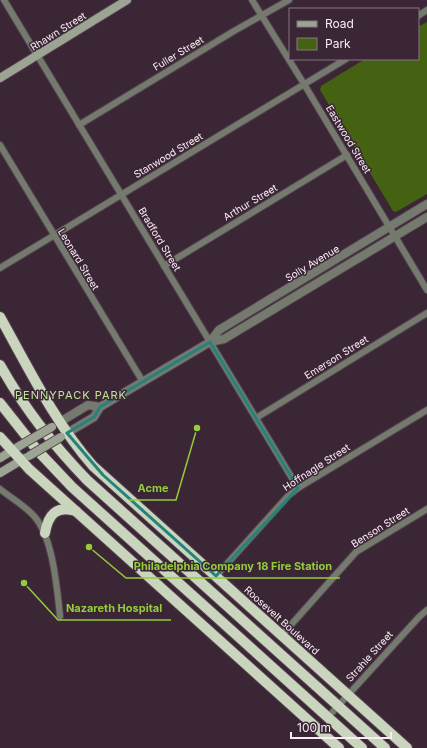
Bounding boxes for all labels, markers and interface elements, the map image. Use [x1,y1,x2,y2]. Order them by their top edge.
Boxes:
legend [289,8,419,60]
street label: Rhawn Street [28,9,89,53]
text: Road [325,16,354,31]
street label: Fuller Street [151,33,206,73]
text: Park [325,36,351,51]
street label: Eastwood Street [324,103,374,176]
street label: Stanwood Street [131,129,205,180]
street label: Arthur Street [221,181,280,223]
street label: Bradford Street [136,205,184,274]
street label: Leonard Street [56,226,102,293]
street label: Solly Avenue [283,242,341,284]
street label: Emerson Street [302,332,371,381]
district label: PENNYPACK PARK [15,388,127,402]
street label: Hoffnagle Street [280,441,352,493]
callout: Acme [129,477,176,500]
text: Acme [137,481,169,495]
street label: Benson Street [349,504,412,550]
callout: Philadelphia Company 18 Fire Station [126,555,340,578]
text: Philadelphia Company 18 Fire Station [134,559,332,573]
street label: Roosevelt Boulevard [242,583,322,657]
callout: Nazareth Hospital [58,597,171,620]
text: Nazareth Hospital [66,601,162,615]
street label: Strahle Street [343,628,395,684]
scale bar [291,714,391,740]
text: 100 m [297,720,331,735]

